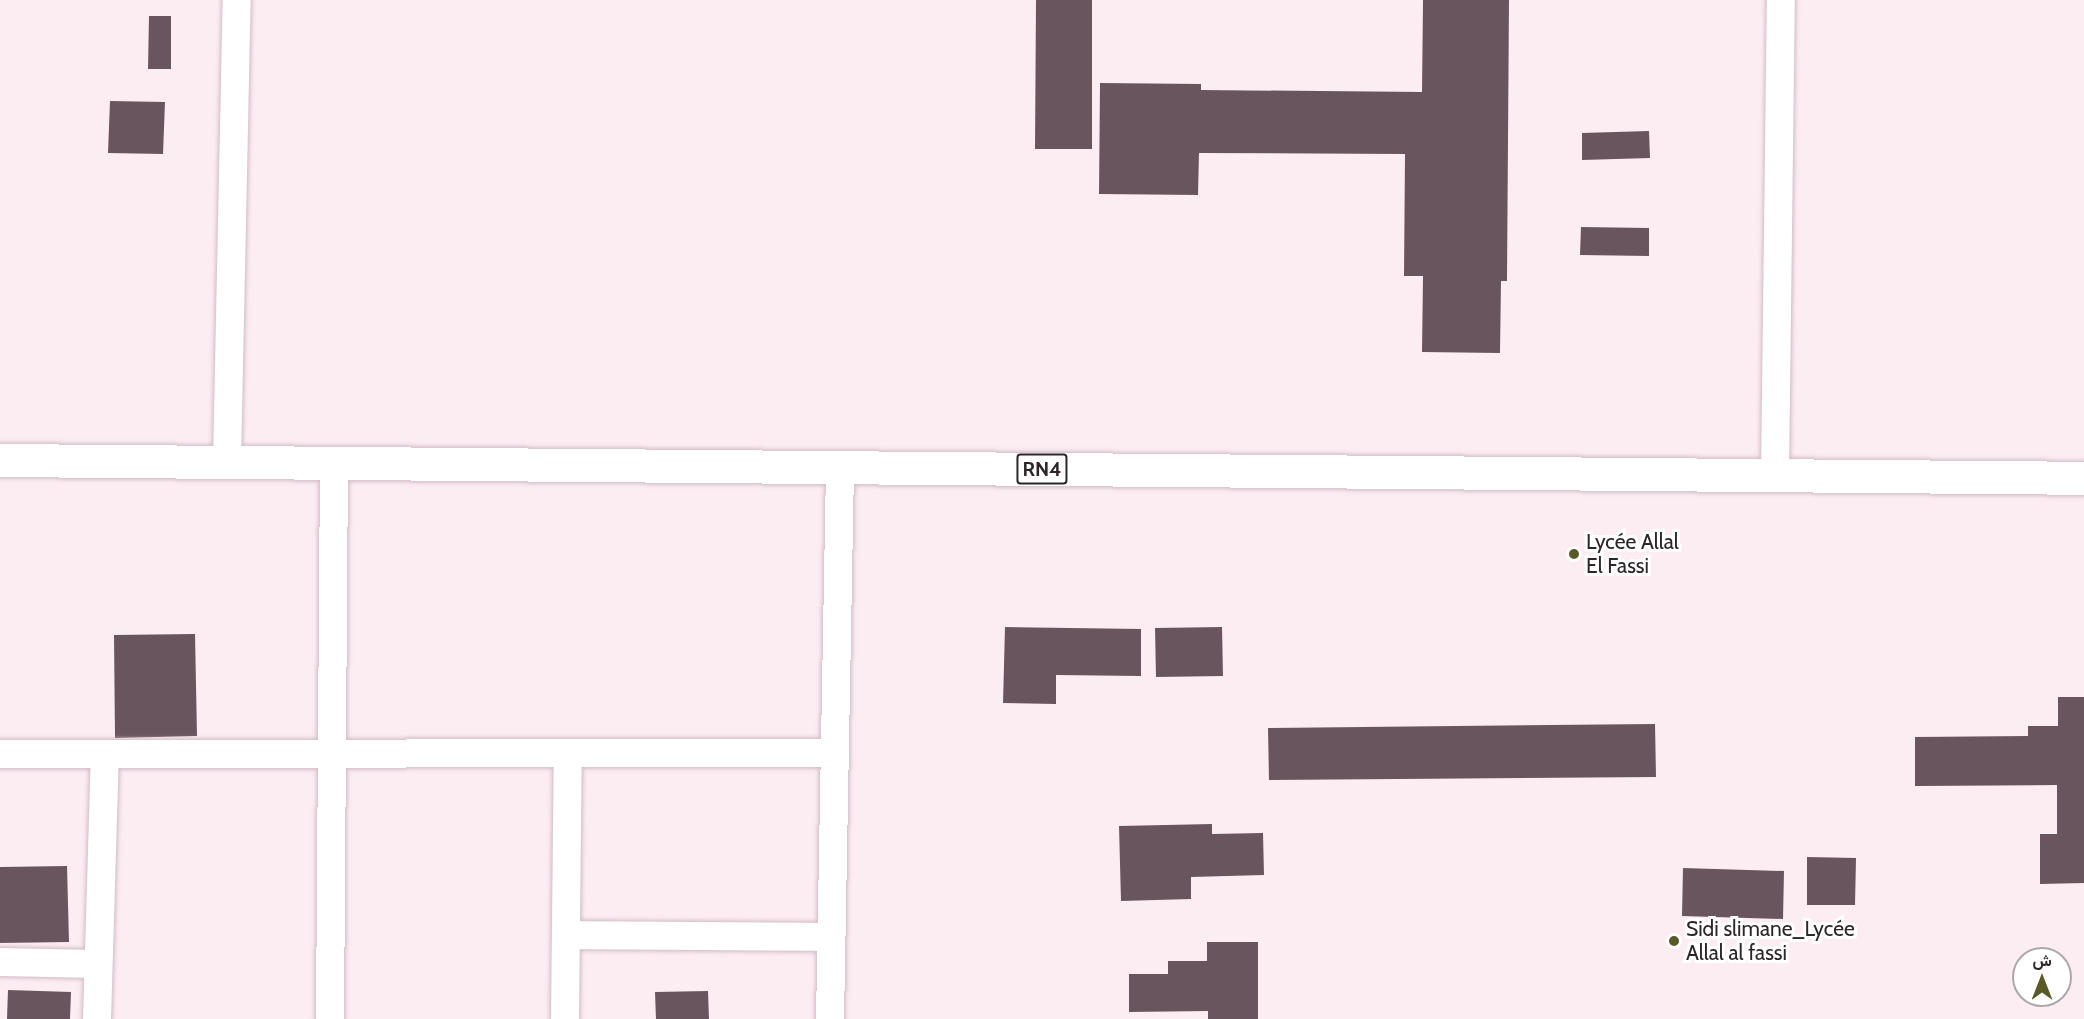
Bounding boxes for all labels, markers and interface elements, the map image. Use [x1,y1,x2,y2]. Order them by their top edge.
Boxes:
road number: RN4 [1015,452,1069,486]
place label: Lycée Allal El Fassi [1586,529,1679,579]
marker: Lycée Allal El Fassi [1567,547,1581,561]
place label: Sidi slimane_Lycée Allal al fassi [1686,916,1855,966]
marker: Sidi slimane_Lycée Allal al fassi [1667,934,1681,948]
north arrow [2012,947,2072,1007]
text: ش [2032,951,2052,970]

